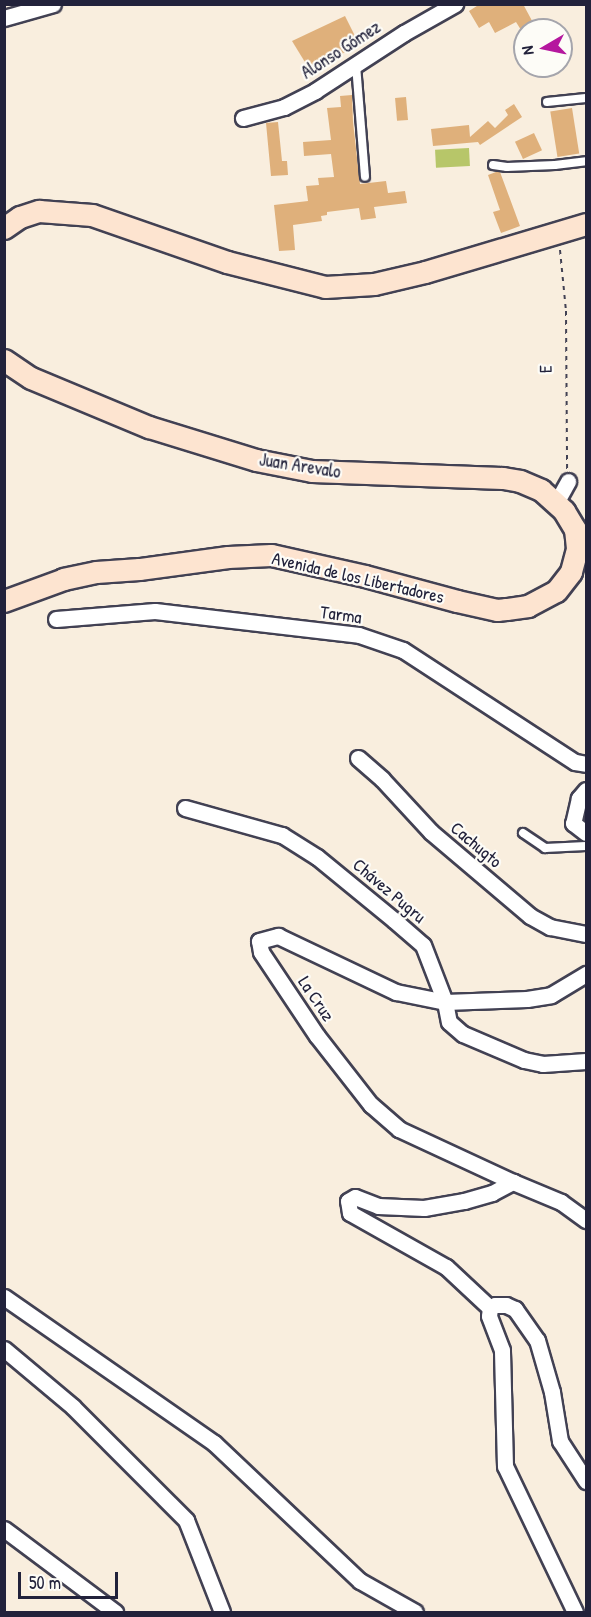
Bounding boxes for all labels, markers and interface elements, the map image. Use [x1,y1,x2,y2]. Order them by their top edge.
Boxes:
street label: Alonso Gómez [297,16,385,84]
north arrow [513,18,573,78]
text: N [516,45,539,56]
street label: E [535,365,557,373]
street label: Juan Arevalo [258,449,342,483]
street label: Avenida de los Libertadores [270,548,446,608]
street label: Tarma [319,601,363,629]
street label: Cachugto [446,817,506,873]
street label: Chávez Pugru [348,854,430,928]
street label: La Cruz [293,972,339,1026]
scale bar [21,1560,122,1598]
text: 50 m [29,1570,61,1595]

